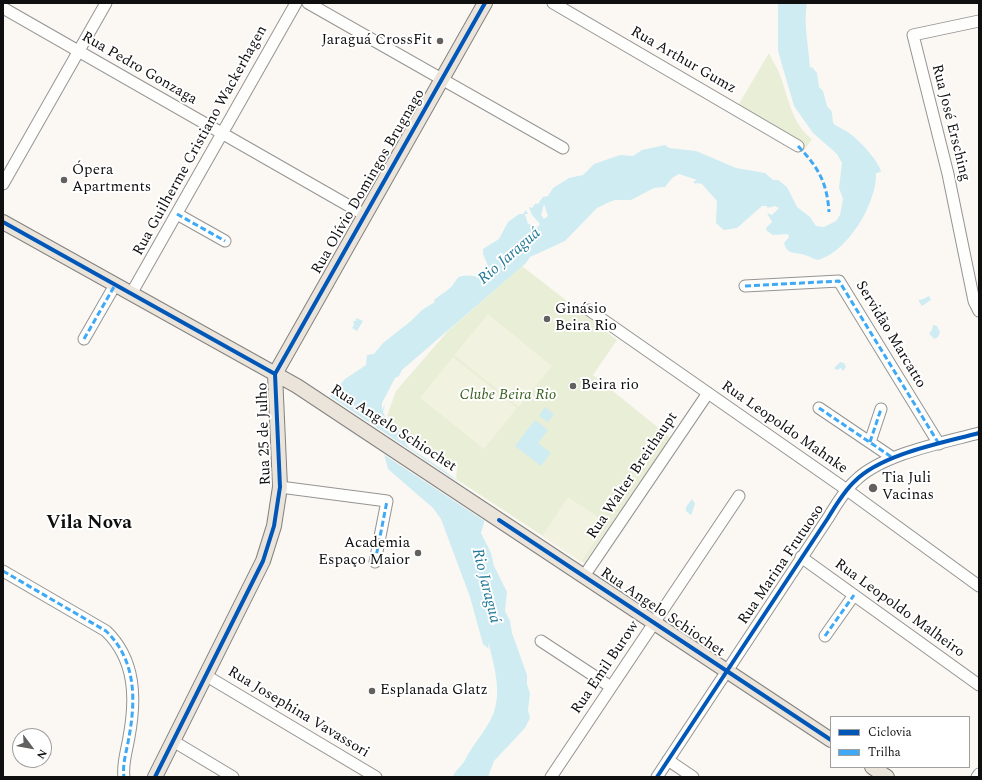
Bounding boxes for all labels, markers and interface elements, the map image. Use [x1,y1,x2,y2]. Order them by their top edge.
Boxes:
street label: Rua Guilherme Cristiano Wackerhagen [130,23,272,259]
street label: Rua Arthur Gumz [627,24,739,98]
street label: Rua Pedro Gonzaga [78,29,200,109]
place label: Jaraguá CrossFit [321,32,432,50]
marker: Jaraguá CrossFit [435,36,445,46]
street label: Rua José Ersching [927,63,973,183]
street label: Rua Olívio Domingos Brugnago [308,86,430,278]
place label: Ópera Apartments [72,162,151,197]
marker: Ópera Apartments [59,175,69,185]
water label: Rio Jaraguá [475,225,545,289]
street label: Servidão Marcatto [851,278,929,392]
place label: Ginásio Beira Rio [555,301,617,336]
marker: Ginásio Beira Rio [542,314,552,324]
place label: Beira rio [581,377,639,395]
street label: Rua Leopoldo Mahnke [717,378,851,478]
marker: Beira rio [568,381,578,391]
street label: Rua 25 de Julho [254,382,276,486]
street label: Rua Angelo Schiochet [327,382,459,476]
park label: Clube Beira Rio [460,387,556,405]
street label: Rua Walter Breithaupt [584,409,682,543]
place label: Tia Juli Vacinas [882,470,934,505]
marker: Tia Juli Vacinas [867,482,879,494]
street label: Rua Marina Frutuoso [735,501,829,629]
district label: Vila Nova [46,513,132,535]
place label: Academia Espaço Maior [318,535,410,570]
water label: Rio Jaraguá [466,547,504,625]
marker: Academia Espaço Maior [413,548,423,558]
street label: Rua Leopoldo Malheiro [830,556,968,662]
street label: Rua Angelo Schiochet [596,565,728,661]
street label: Rua Emil Burow [568,618,644,718]
street label: Rua Josephina Vavassori [224,664,372,762]
place label: Esplanada Glatz [380,682,488,700]
marker: Esplanada Glatz [367,686,377,696]
legend [830,716,970,768]
text: Ciclovia [868,723,912,742]
north arrow [12,728,52,768]
text: Trilha [868,743,901,762]
text: N [32,746,51,762]

